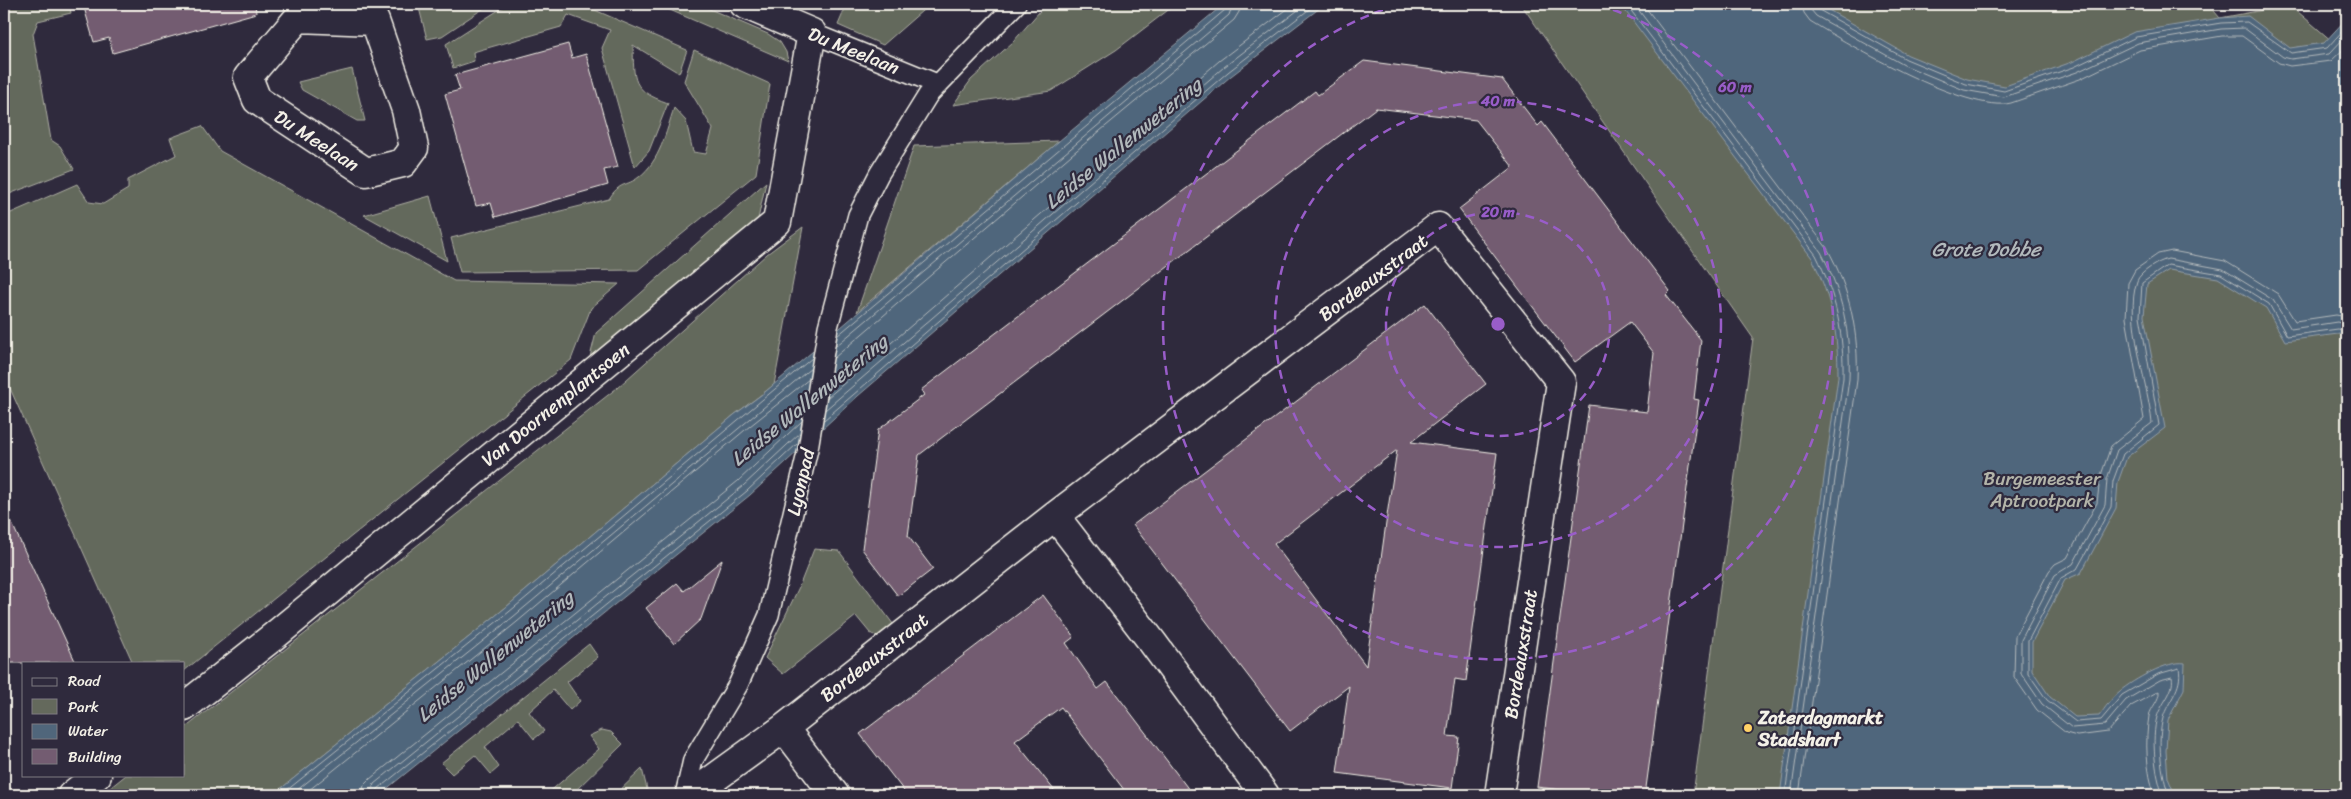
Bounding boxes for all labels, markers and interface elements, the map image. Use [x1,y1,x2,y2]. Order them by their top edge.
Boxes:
street label: Du Meelaan [803,17,905,84]
water label: Leidse Wallenwetering [1037,67,1211,218]
text: 60 m [1717,74,1752,100]
text: 40 m [1480,88,1516,114]
street label: Du Meelaan [267,100,366,181]
text: 20 m [1480,199,1515,225]
street label: Bordeauxstraat [1311,225,1435,330]
water label: Grote Dobbe [1932,232,2042,267]
centre of rings [1489,315,1507,333]
water label: Leidse Wallenwetering [723,324,897,475]
street label: Van Doornenplantsoen [473,334,637,475]
street label: Lyonpad [777,443,825,519]
park label: Burgemeester Aptrootpark [1983,462,2102,517]
water label: Leidse Wallenwetering [409,580,583,731]
street label: Bordeauxstraat [1494,587,1547,721]
street label: Bordeauxstraat [813,604,936,711]
legend [22,662,185,776]
text: Road [68,668,101,694]
text: Park [68,694,99,720]
place label: Zaterdagmarkt Stadshart [1757,701,1884,756]
text: Water [68,718,108,744]
marker: Zaterdagmarkt Stadshart [1742,722,1754,734]
text: Building [68,744,122,770]

